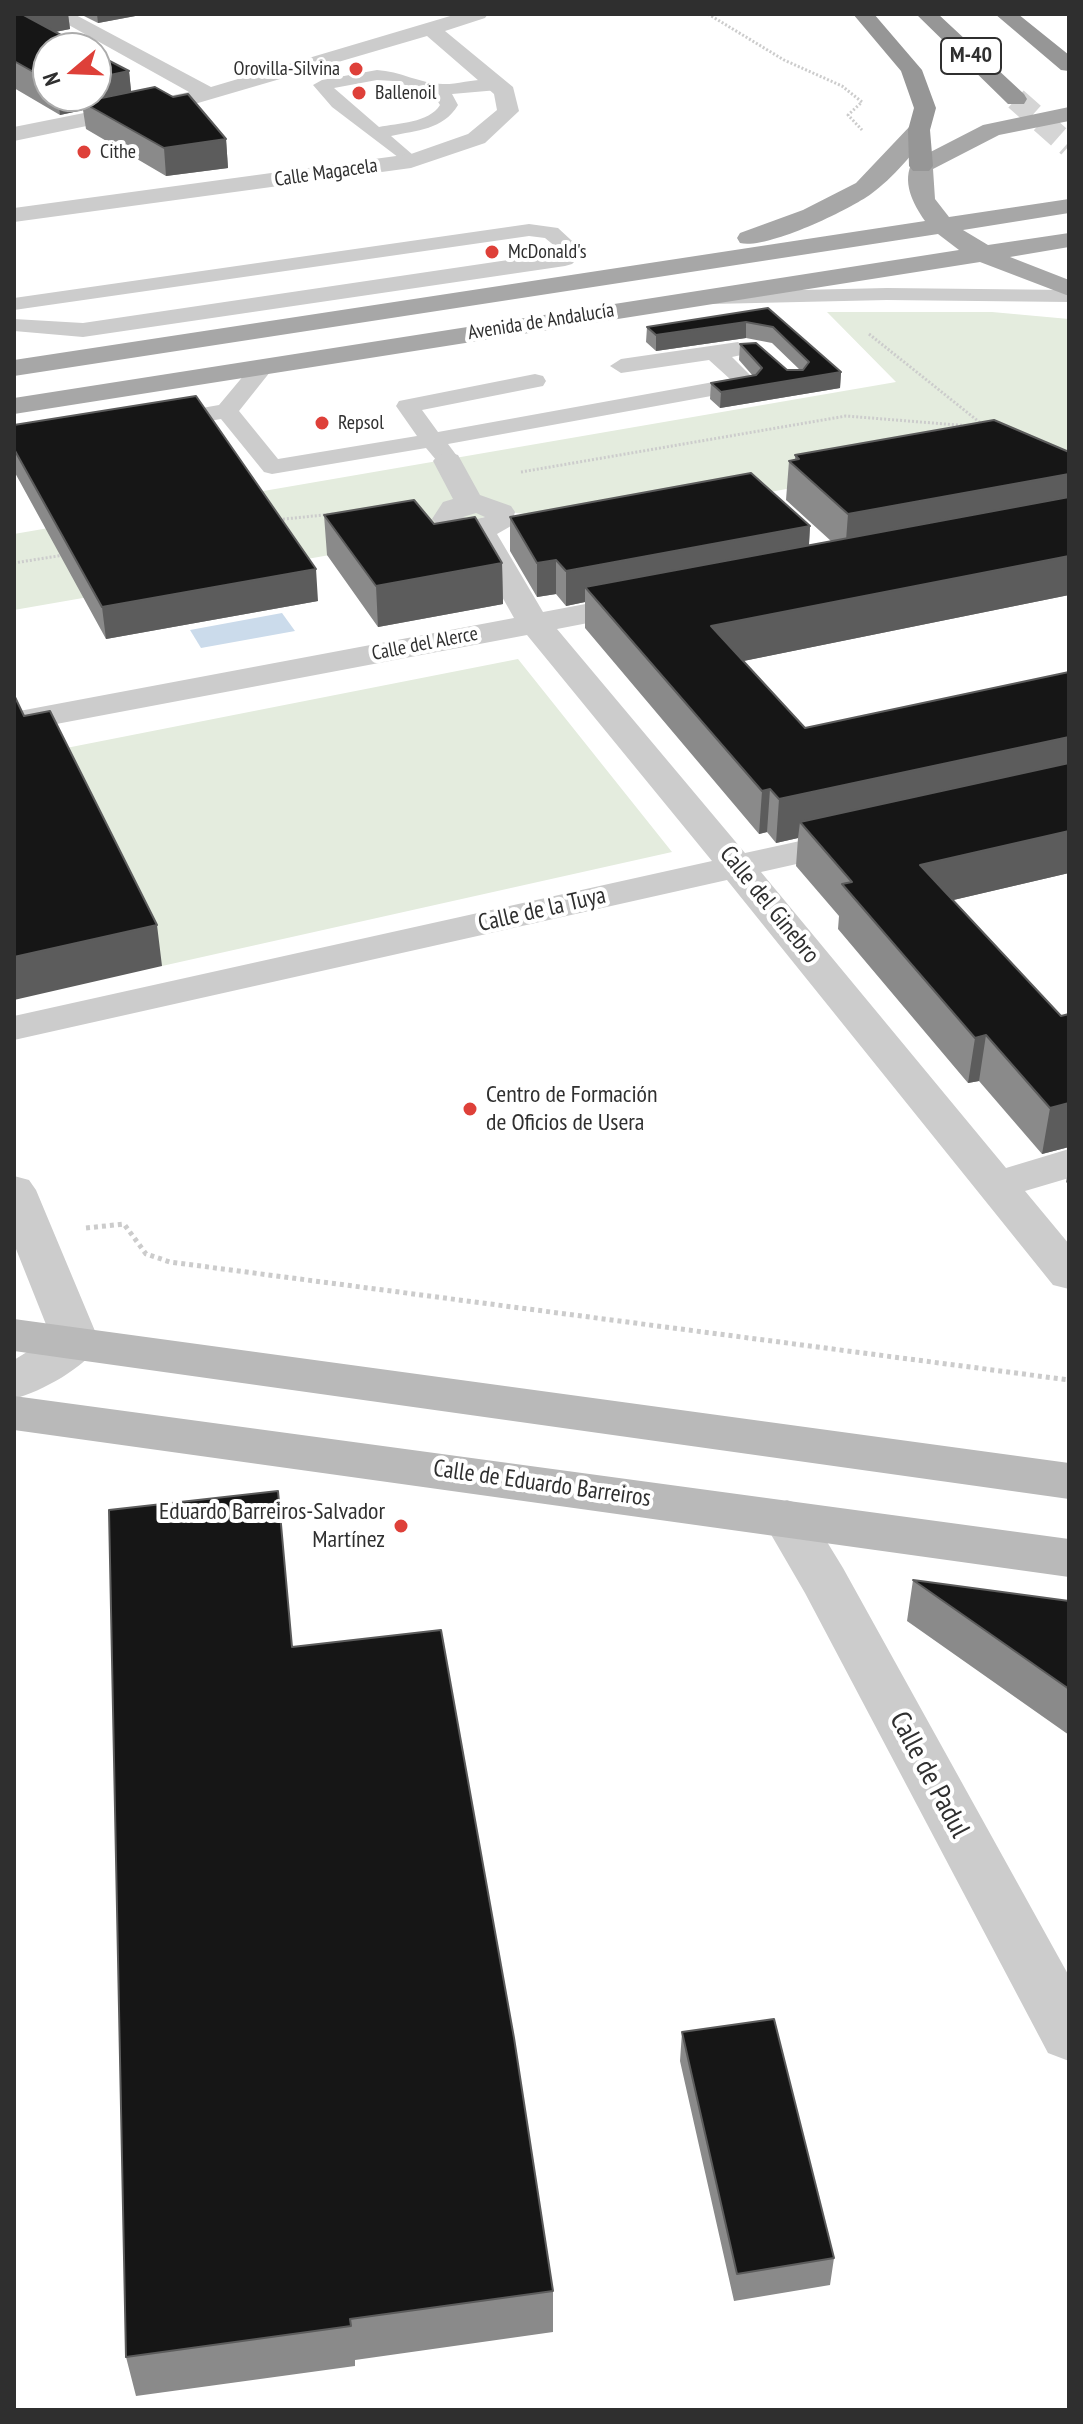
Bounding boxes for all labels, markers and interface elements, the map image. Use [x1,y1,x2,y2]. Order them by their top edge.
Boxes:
north arrow [32,32,112,112]
road number: M-40 [941,38,1001,74]
place label: Orovilla-Silvina [233,57,340,81]
marker: Orovilla-Silvina [347,60,365,78]
text: N [36,69,66,89]
place label: Ballenoil [375,81,436,105]
marker: Ballenoil [350,84,368,102]
place label: Cithe [100,140,136,164]
marker: Cithe [75,143,93,161]
street label: Calle Magacela [273,154,379,192]
place label: McDonald's [508,240,586,264]
marker: McDonald's [483,243,501,261]
street label: Avenida de Andalucía [466,299,616,345]
place label: Repsol [338,411,384,435]
marker: Repsol [313,414,331,432]
street label: Calle del Alerce [370,622,480,666]
street label: Calle del Ginebro [713,841,825,969]
street label: Calle de la Tuya [475,881,609,939]
place label: Centro de Formación de Oficios de Usera [486,1081,658,1137]
marker: Centro de Formación de Oficios de Usera [461,1100,479,1118]
street label: Calle de Eduardo Barreiros [431,1454,653,1514]
place label: Eduardo Barreiros-Salvador Martínez [159,1498,385,1554]
marker: Eduardo Barreiros-Salvador Martínez [392,1517,410,1535]
street label: Calle de Padul [882,1706,976,1844]

